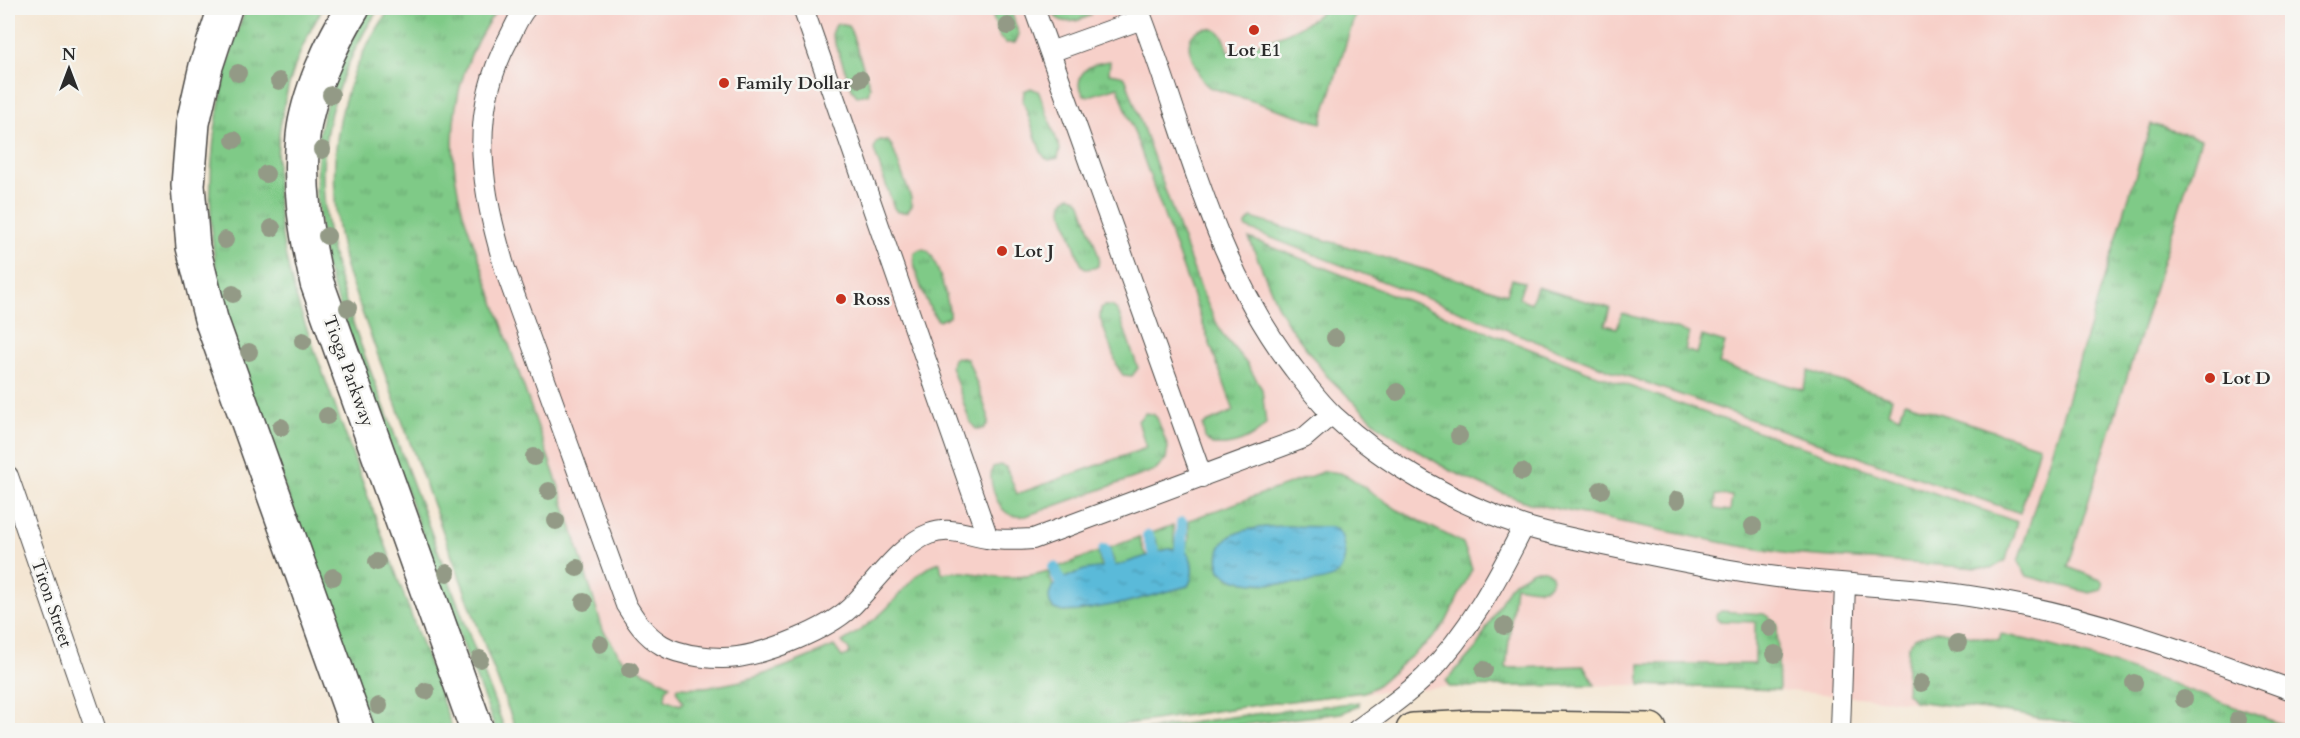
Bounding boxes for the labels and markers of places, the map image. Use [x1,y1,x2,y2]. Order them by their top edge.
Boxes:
marker: Lot E1 [1247,23,1261,37]
place label: Lot E1 [1227,38,1281,63]
place label: Family Dollar [736,71,851,96]
marker: Family Dollar [717,76,731,90]
place label: Lot J [1014,239,1054,264]
marker: Lot J [995,244,1009,258]
place label: Ross [853,287,890,312]
marker: Ross [834,292,848,306]
place label: Lot D [2222,366,2271,391]
marker: Lot D [2203,371,2217,385]

